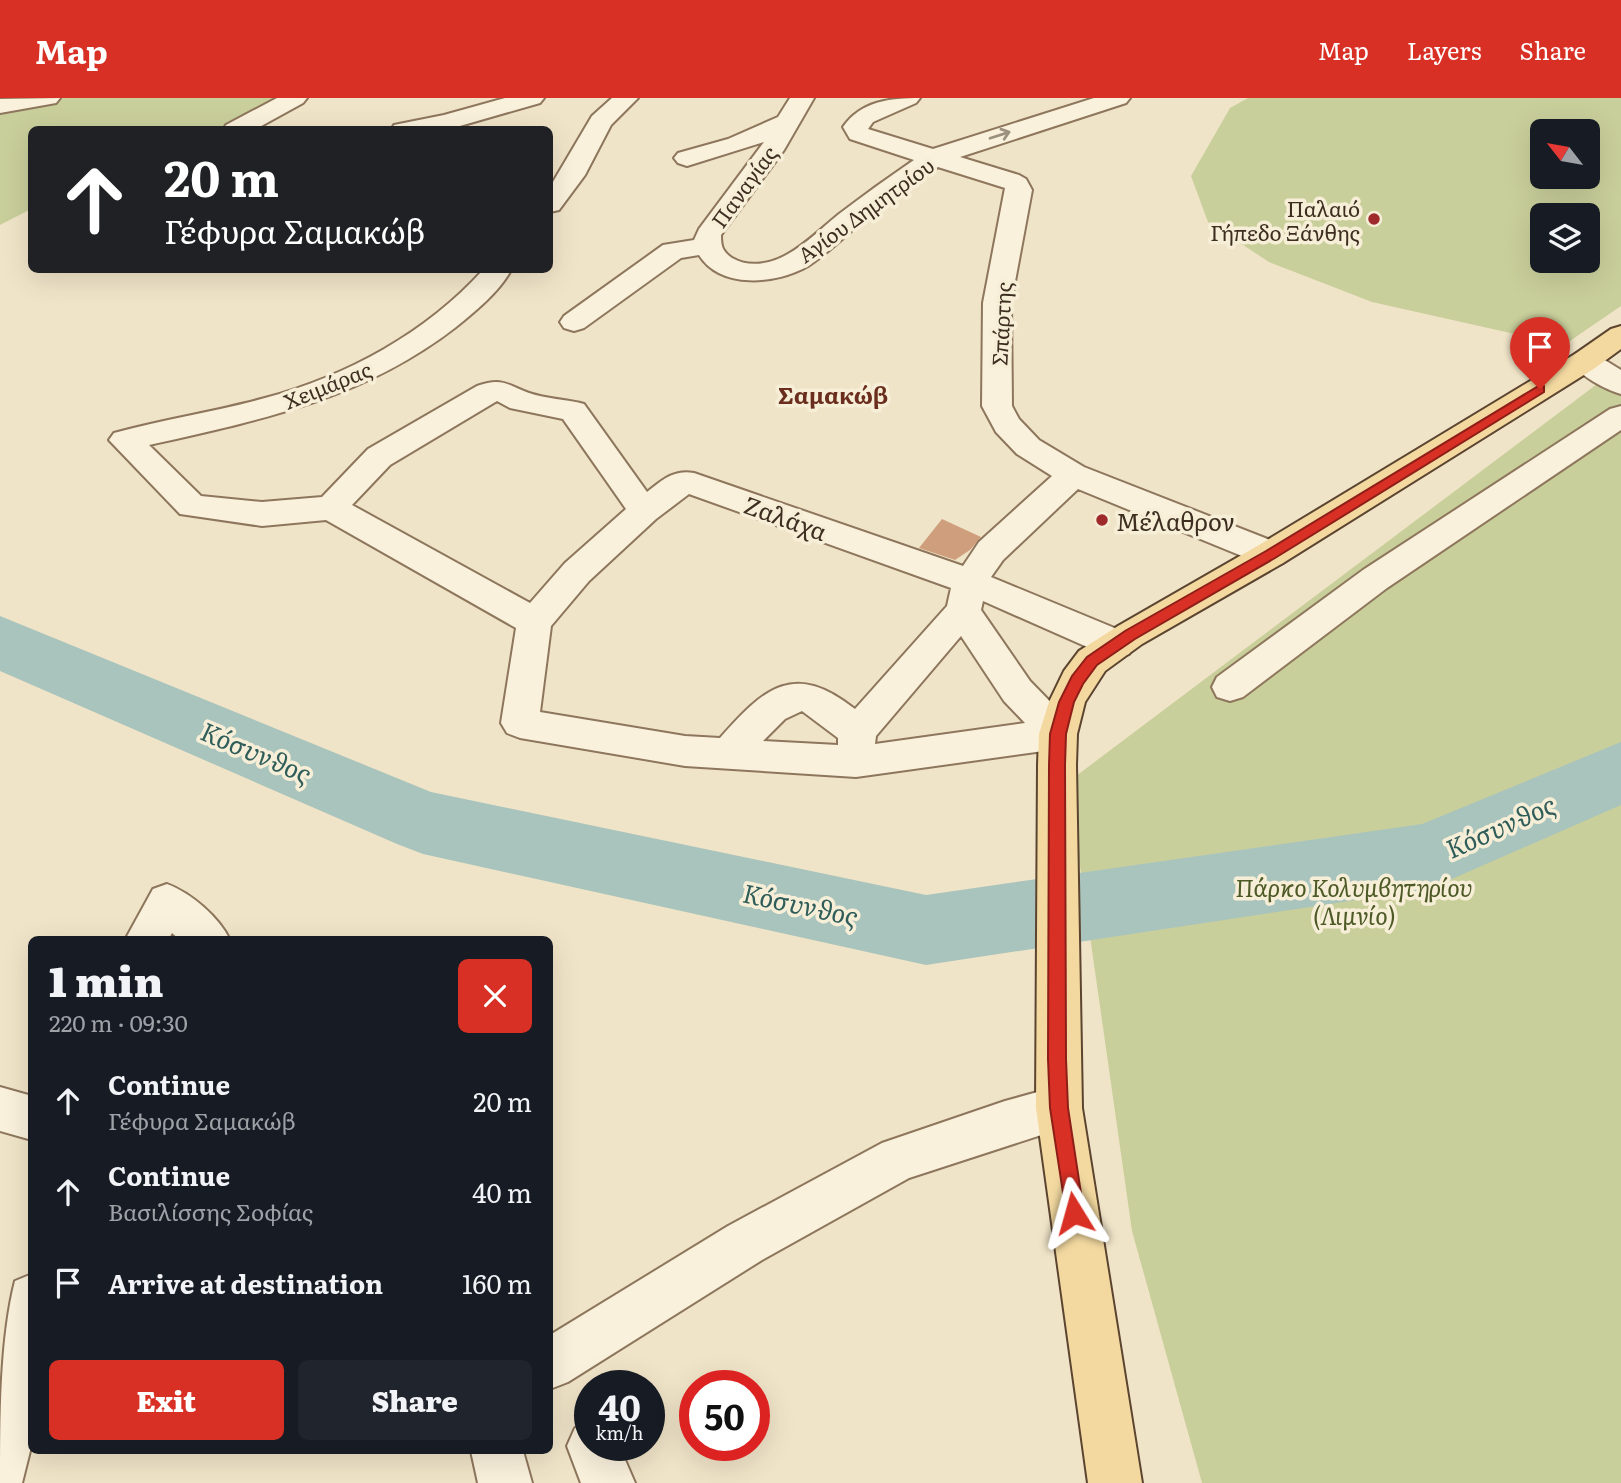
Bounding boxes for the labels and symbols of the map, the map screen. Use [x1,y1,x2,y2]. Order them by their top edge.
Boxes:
north arrow [1530,119,1600,189]
one-way arrow [988,128,1010,141]
street label: Παναγίας [703,139,783,233]
street label: Αγίου Δημητρίου [790,149,940,269]
place label: Παλαιό Γήπεδο Ξάνθης [1210,192,1360,247]
marker: Παλαιό Γήπεδο Ξάνθης [1366,211,1382,227]
street label: Σπάρτης [982,281,1018,367]
pin [1510,317,1570,389]
street label: Χειμάρας [278,352,376,416]
district label: Σαμακώβ [778,377,888,411]
street label: Ζαλάχα [740,486,832,548]
place label: Μέλαθρον [1116,503,1235,538]
marker: Μέλαθρον [1094,512,1110,528]
water label: Κόσυνθος [195,710,319,792]
water label: Κόσυνθος [1439,783,1561,867]
park label: Πάρκο Κολυμβητηρίου (Λιμνίο) [1235,869,1473,932]
water label: Κόσυνθος [740,872,862,934]
position arrow [1037,1176,1111,1250]
speed limit sign: 50 [679,1370,770,1461]

